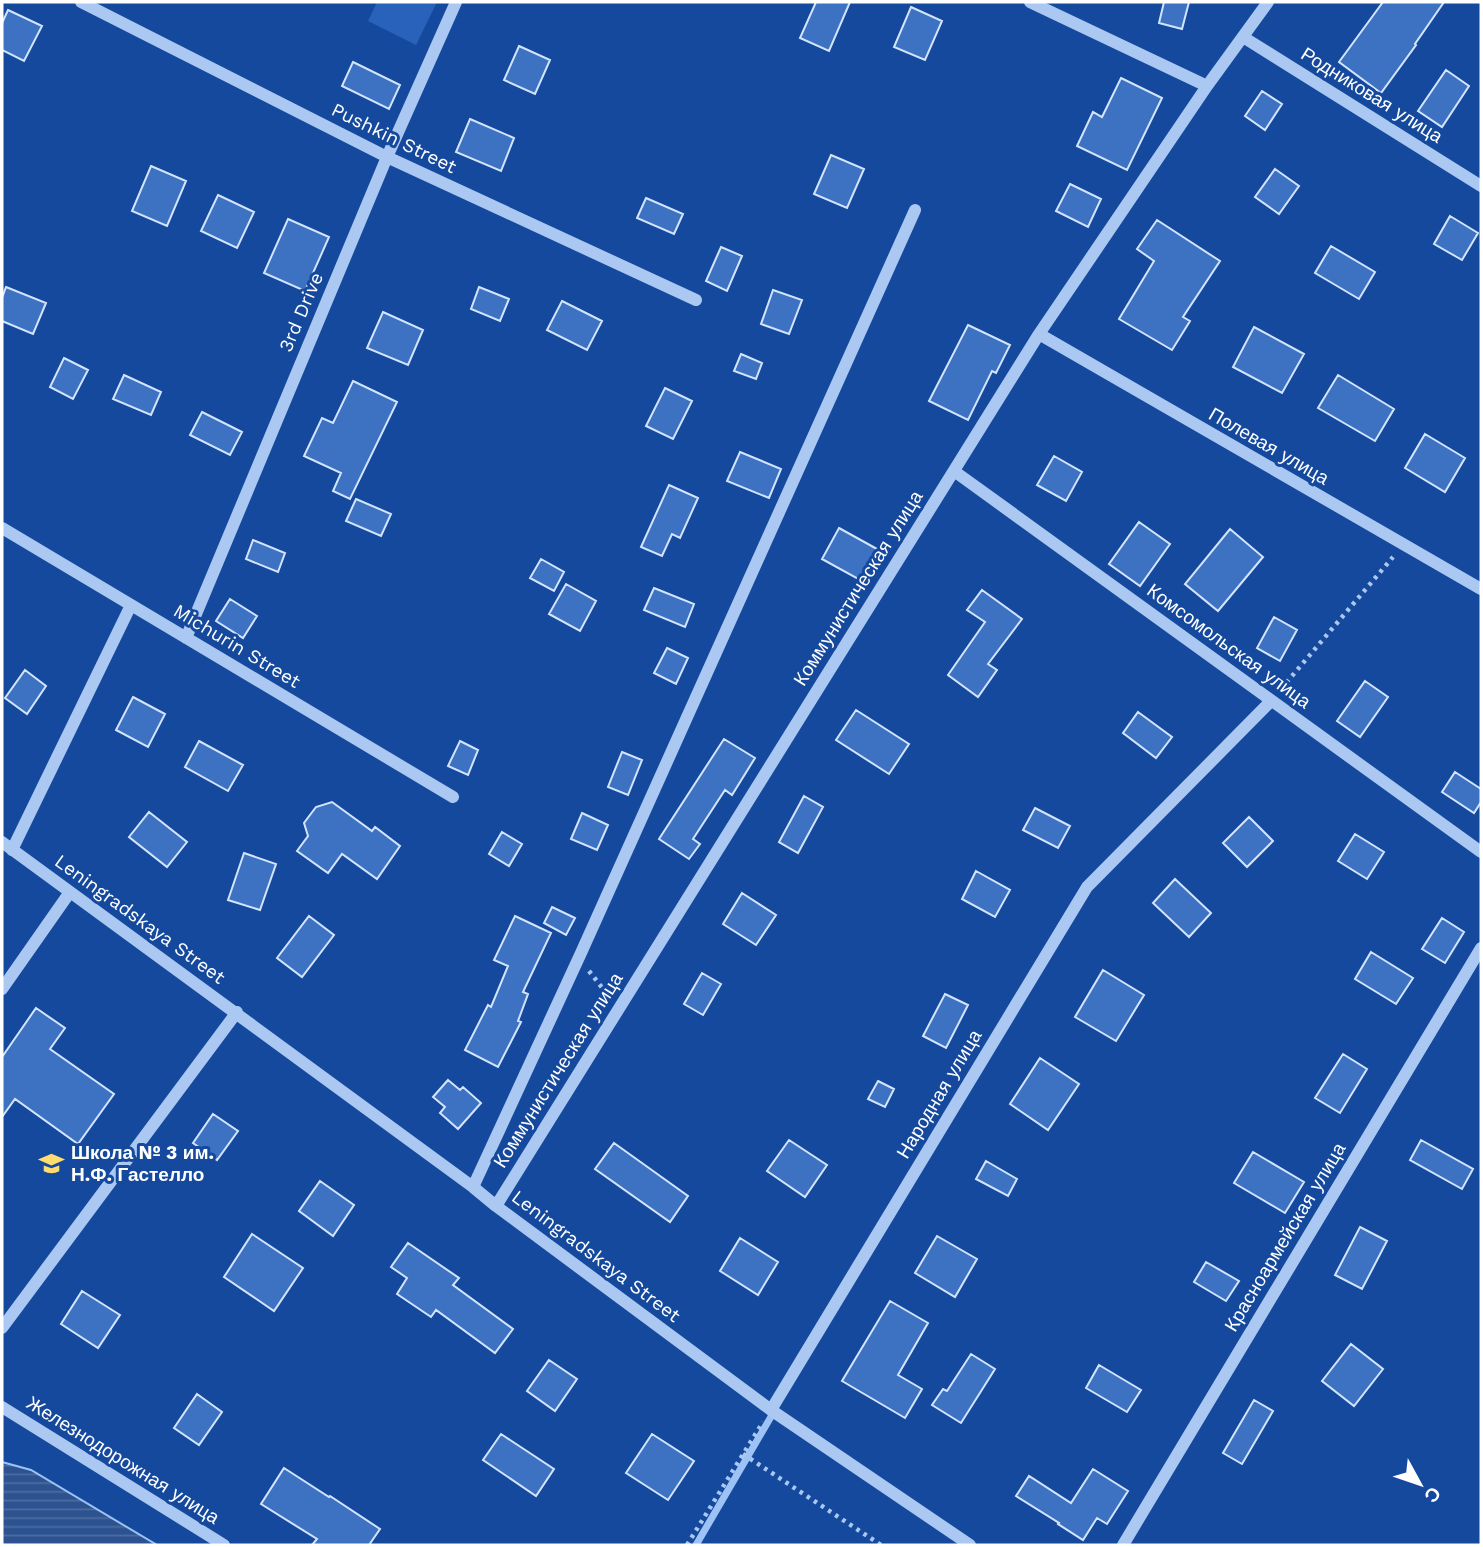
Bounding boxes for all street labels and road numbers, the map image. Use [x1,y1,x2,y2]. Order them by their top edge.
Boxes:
street label: Родниковая улица [1297,42,1447,148]
street label: Pushkin Street [328,98,460,178]
street label: 3rd Drive [274,269,328,355]
street label: Полевая улица [1205,402,1334,490]
street label: Коммунистическая улица [788,486,928,690]
street label: Комсомольская улица [1143,579,1316,713]
street label: Michurin Street [170,599,305,693]
street label: Leningradskaya Street [50,849,230,989]
street label: Коммунистическая улица [488,968,628,1172]
street label: Народная улица [892,1025,987,1163]
street label: Красноармейская улица [1220,1138,1351,1335]
street label: Leningradskaya Street [507,1185,685,1327]
street label: Железнодорожная улица [22,1391,224,1529]

